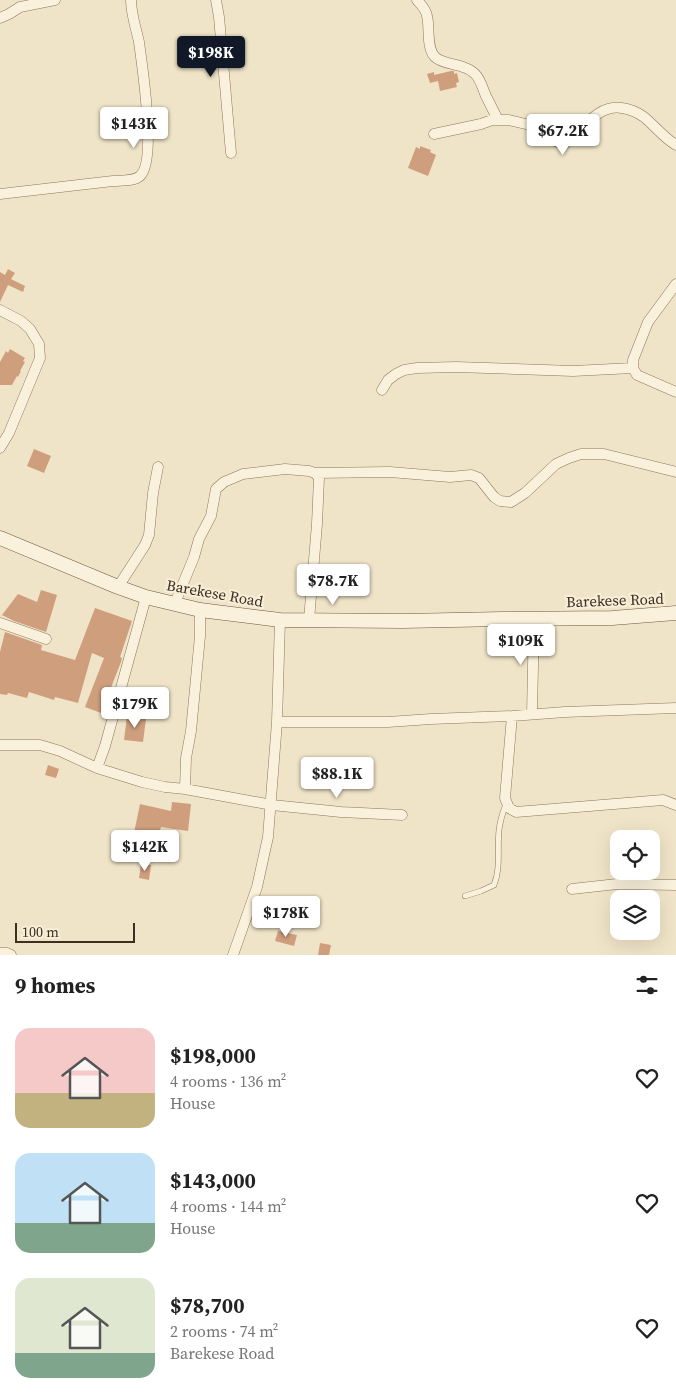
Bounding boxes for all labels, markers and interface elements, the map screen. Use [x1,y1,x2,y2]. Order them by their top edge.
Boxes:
pin: $198K [176,36,246,78]
text: $198K [188,41,234,63]
pin: $143K [99,106,169,149]
text: $143K [111,112,157,134]
pin: $67.2K [522,114,604,156]
text: $67.2K [538,119,588,141]
pin: $78.7K [292,564,374,606]
text: $78.7K [308,569,358,591]
street label: Barekese Road [165,574,266,612]
street label: Barekese Road [566,588,665,612]
pin: $109K [486,624,556,666]
text: $109K [498,629,544,651]
pin: $179K [100,686,170,729]
text: $179K [112,692,158,714]
pin: $88.1K [296,756,378,799]
text: $88.1K [312,762,362,784]
pin: $142K [110,830,180,872]
map controls [610,830,660,940]
button: locate [610,830,660,880]
text: $142K [122,835,168,857]
button: layers [610,890,660,940]
pin: $178K [251,896,321,938]
text: $178K [263,901,309,923]
scale bar [15,920,135,943]
text: 100 m [22,922,59,942]
text: 9 homes [15,971,95,1000]
icon: filters [633,971,661,999]
text: $198,000 [170,1041,256,1070]
icon: home [55,1048,115,1108]
icon: heart [633,1064,661,1092]
text: 4 rooms · 136 m² [170,1070,286,1092]
text: House [170,1092,215,1114]
text: $143,000 [170,1166,256,1195]
icon: home [55,1173,115,1233]
icon: heart [633,1189,661,1217]
text: 4 rooms · 144 m² [170,1195,286,1217]
text: House [170,1217,215,1239]
text: $78,700 [170,1291,245,1320]
icon: home [55,1298,115,1358]
icon: heart [633,1314,661,1342]
text: 2 rooms · 74 m² [170,1320,278,1342]
text: Barekese Road [170,1342,274,1364]

